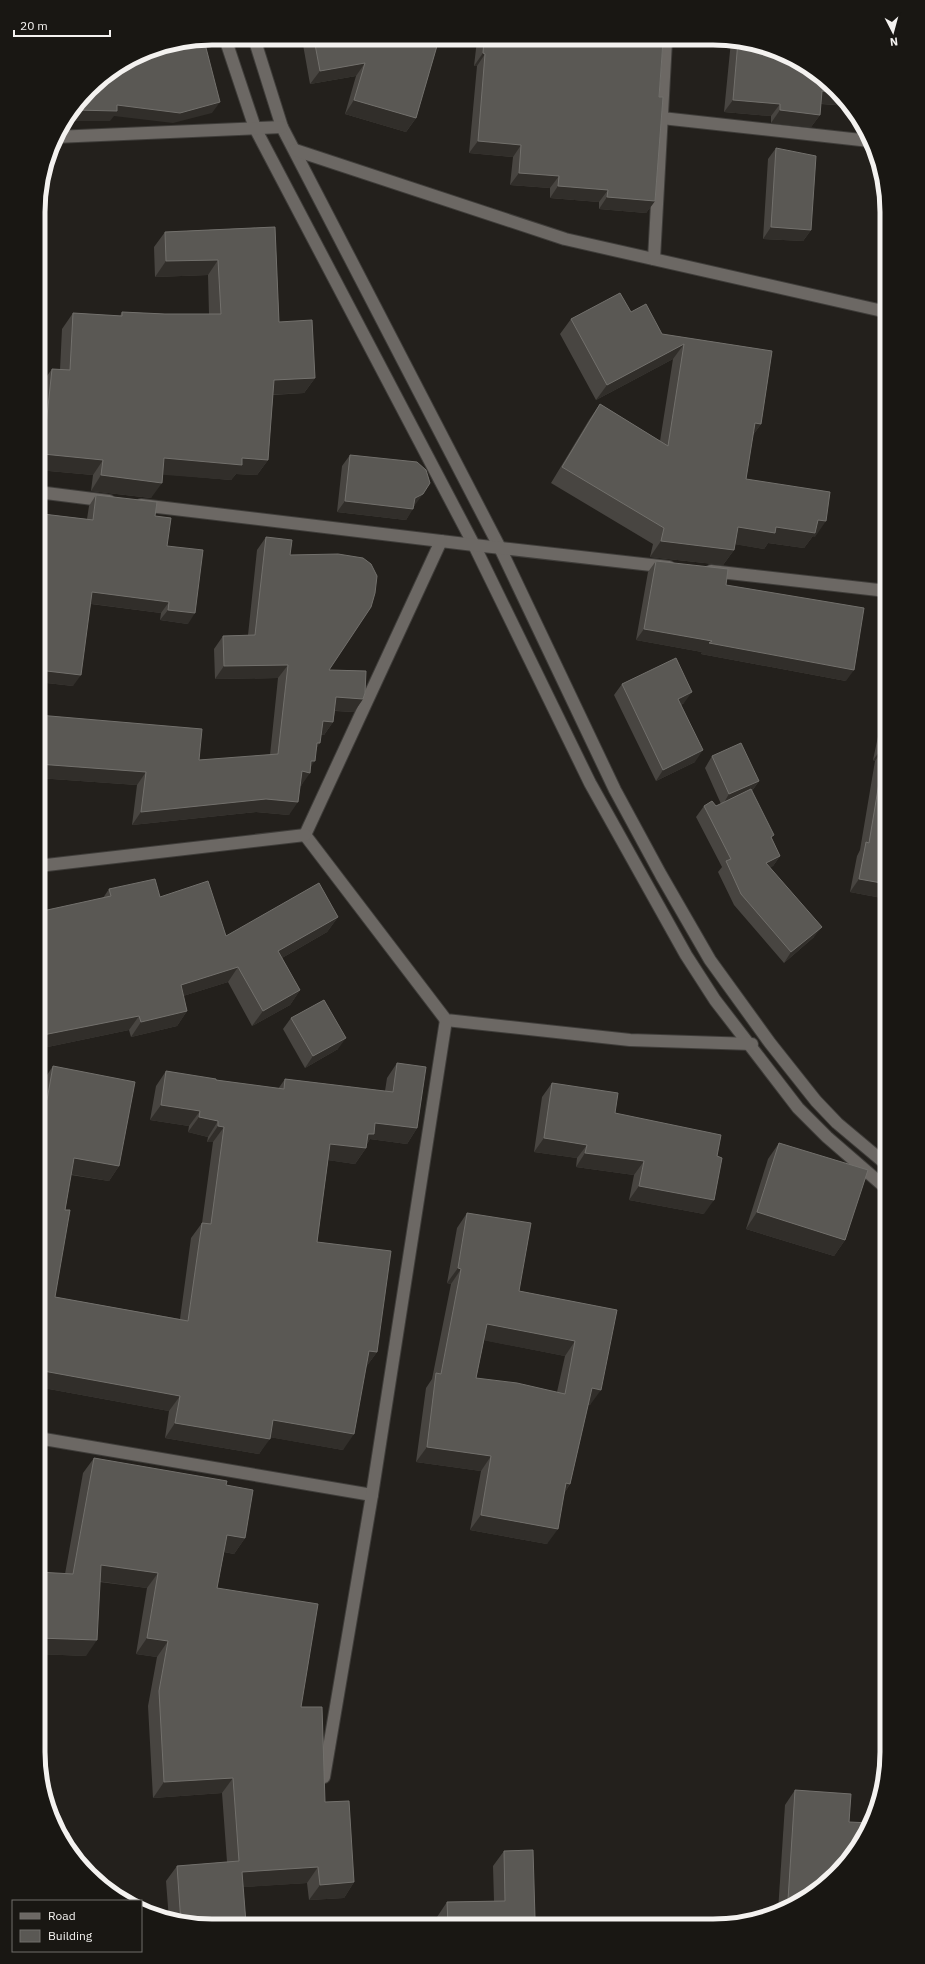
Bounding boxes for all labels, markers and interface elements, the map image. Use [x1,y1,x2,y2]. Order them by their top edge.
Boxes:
scale bar [14,12,110,38]
north arrow [873,12,913,52]
text: 20 m [20,18,48,33]
text: N [889,35,899,49]
legend [12,1900,142,1952]
text: Road [48,1908,76,1923]
text: Building [48,1928,93,1943]

